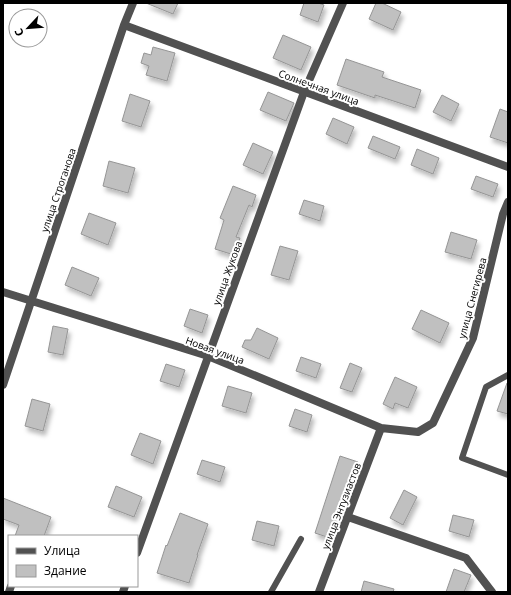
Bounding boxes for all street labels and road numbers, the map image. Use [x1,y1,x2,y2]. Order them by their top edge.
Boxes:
street label: Солнечная улица [277,66,361,108]
street label: улица Строганова [37,146,79,234]
street label: улица Жукова [209,239,245,307]
street label: улица Снегирева [454,256,490,340]
street label: Новая улица [184,333,246,367]
street label: улица Энтузиастов [318,460,364,551]

